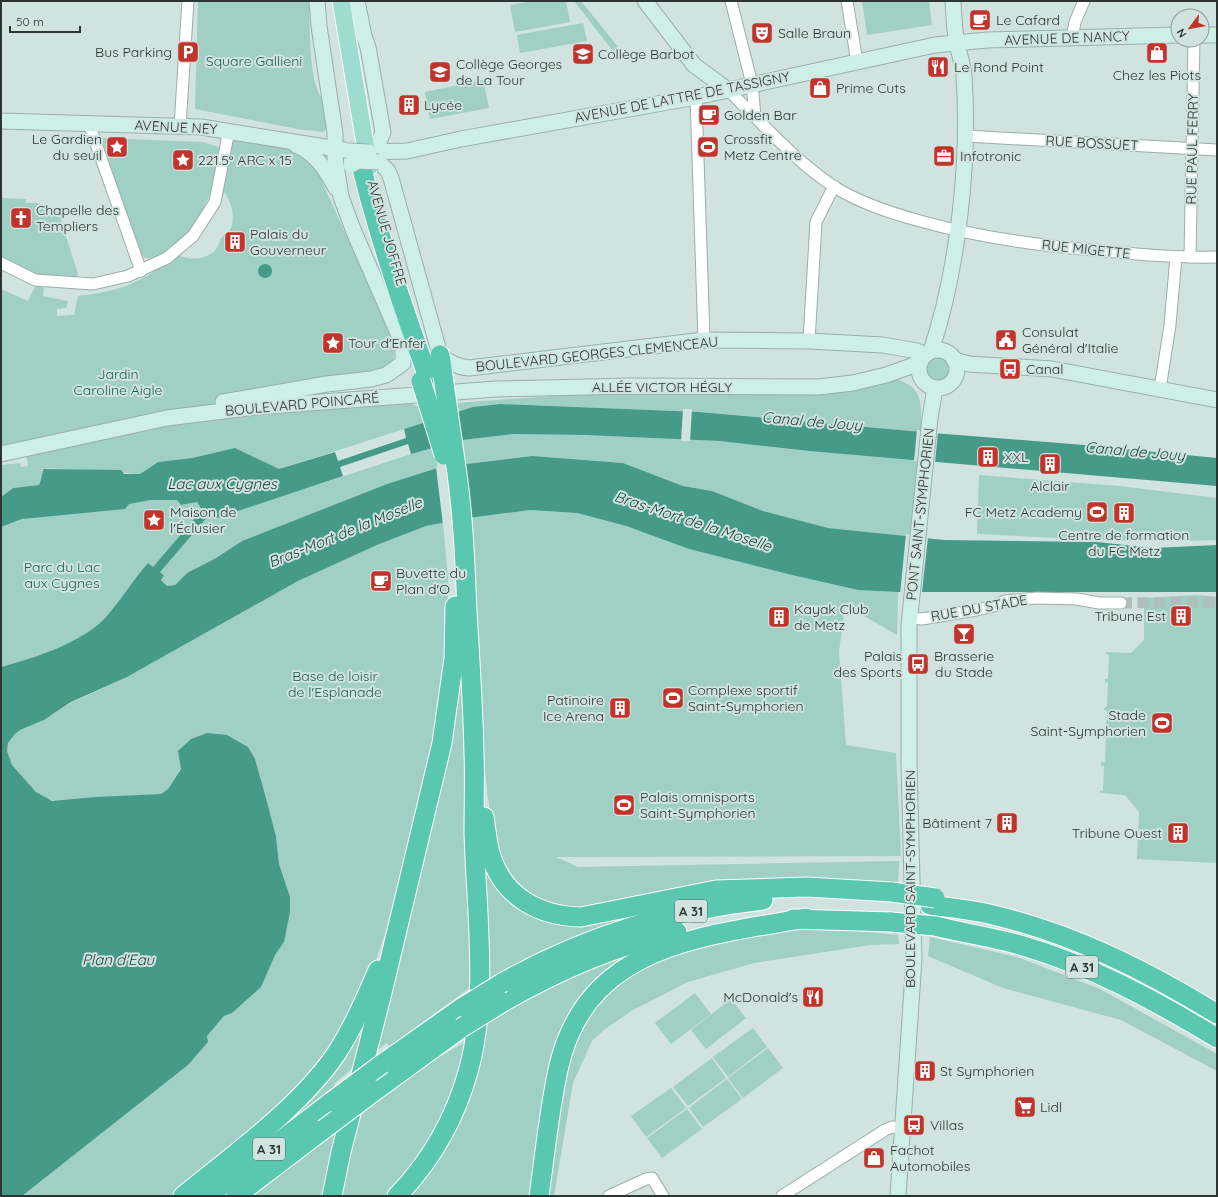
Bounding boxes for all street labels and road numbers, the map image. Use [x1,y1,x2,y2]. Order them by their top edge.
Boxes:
street label: AVENUE DE NANCY [1004,27,1130,49]
street label: AVENUE DE LATTRE DE TASSIGNY [573,67,791,127]
street label: RUE PAUL FERRY [1182,93,1202,205]
street label: AVENUE NEY [134,116,218,138]
street label: RUE BOSSUET [1045,132,1139,154]
street label: AVENUE JOFFRE [363,178,411,288]
street label: RUE MIGETTE [1041,235,1131,263]
street label: BOULEVARD GEORGES CLEMENCEAU [475,332,719,376]
street label: ALLÉE VICTOR HÉGLY [592,378,732,396]
street label: BOULEVARD POINCARÉ [224,388,380,420]
street label: PONT SAINT-SYMPHORIEN [902,427,938,601]
street label: RUE DU STADE [929,591,1029,625]
street label: BOULEVARD SAINT-SYMPHORIEN [901,770,919,988]
road number: A 31 [675,900,707,922]
road number: A 31 [1066,956,1098,978]
road number: A 31 [253,1138,285,1160]

